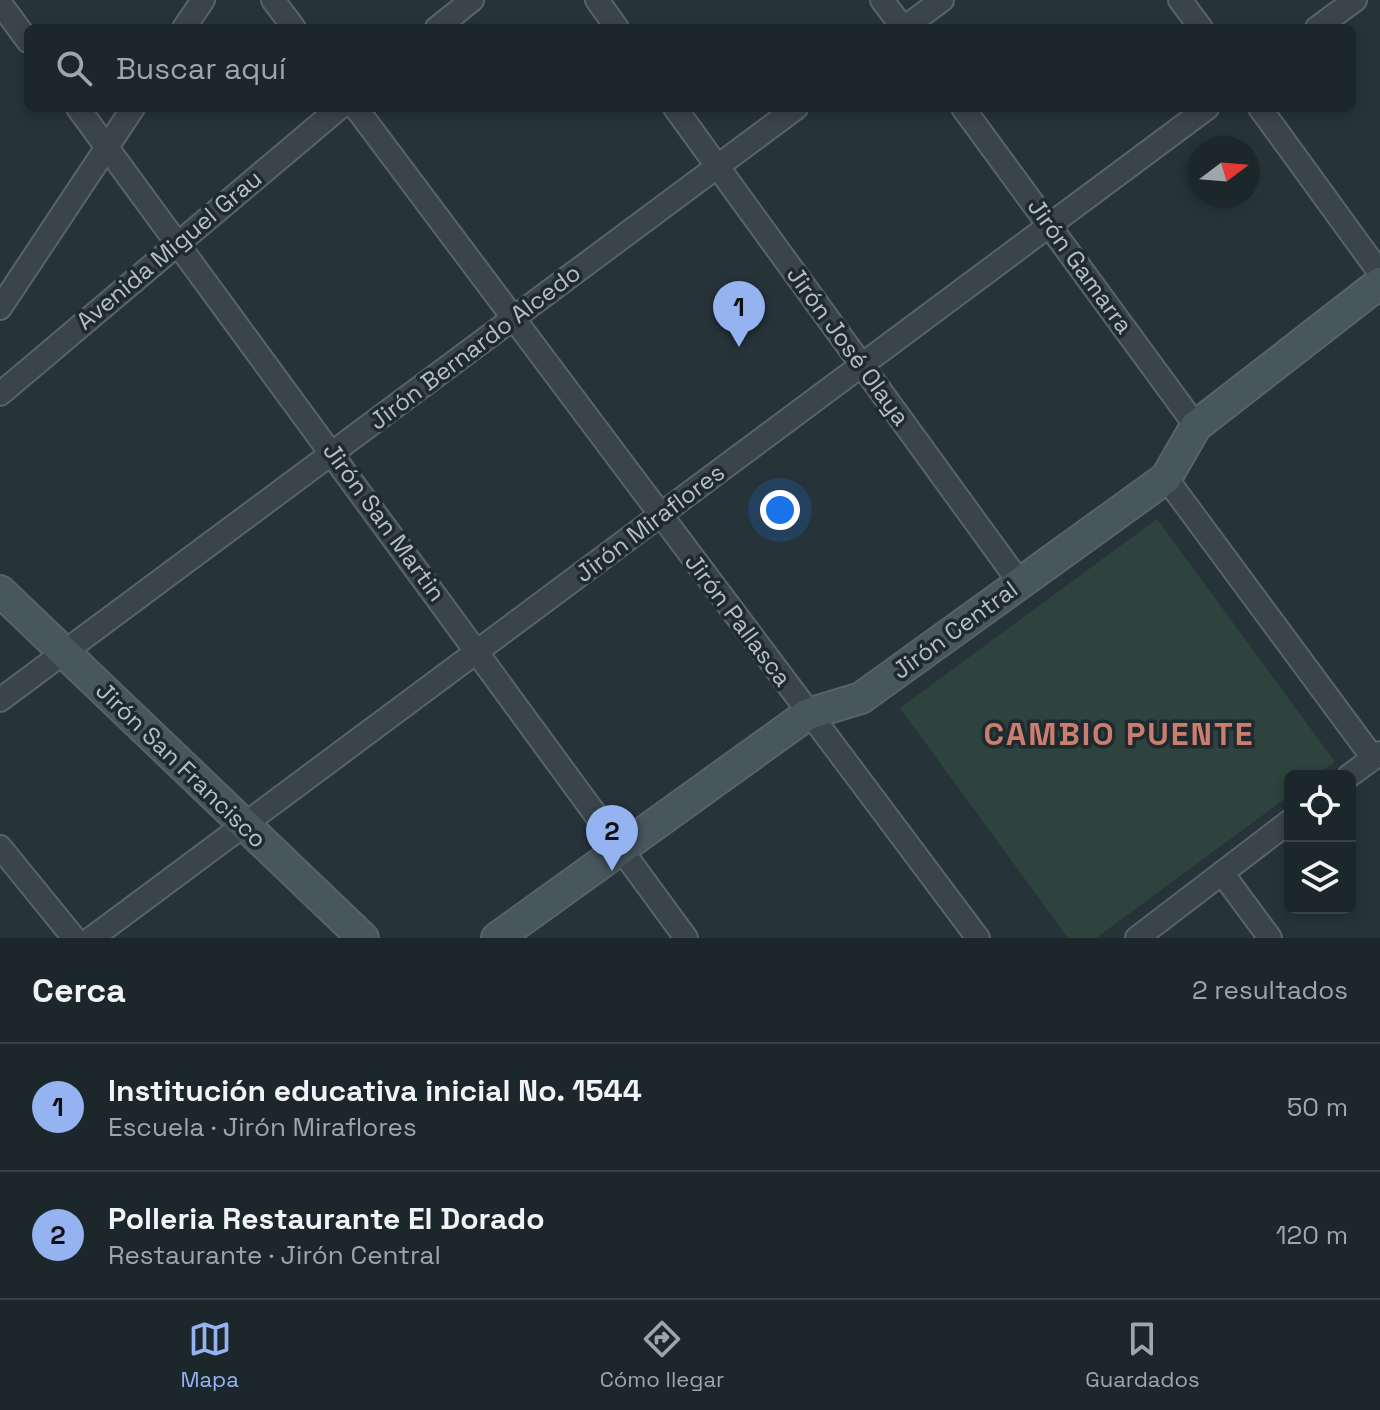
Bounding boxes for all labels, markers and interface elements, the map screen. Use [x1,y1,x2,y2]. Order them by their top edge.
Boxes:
search box [24,24,1356,112]
icon: search [52,46,96,90]
text: Buscar aquí [116,49,286,88]
north arrow [1188,136,1260,208]
street label: Avenida Miguel Grau [69,163,268,336]
street label: Jirón Gamarra [1021,192,1140,340]
street label: Jirón Bernardo Alcedo [363,257,587,436]
street label: Jirón José Olaya [780,260,917,432]
pin: 1 [713,281,765,347]
street label: Jirón San Martin [316,436,453,607]
street label: Jirón Miraflores [569,456,731,589]
your location [760,490,800,530]
street label: Jirón Pallasca [678,547,799,693]
street label: Jirón Central [886,574,1024,686]
street label: Jirón San Francisco [89,675,273,854]
district label: CAMBIO PUENTE [984,714,1254,754]
map controls [1284,770,1356,914]
button: locate [1284,770,1356,842]
pin: 2 [586,805,638,871]
button: layers [1284,842,1356,914]
text: Cerca [32,969,126,1012]
text: 2 resultados [1192,973,1348,1007]
text: Institución educativa inicial No. 1544 [108,1071,642,1110]
text: 1 [52,1090,64,1124]
text: 50 m [1287,1090,1348,1124]
text: Escuela · Jirón Miraflores [108,1110,417,1144]
text: Polleria Restaurante El Dorado [108,1199,545,1238]
text: 2 [50,1218,66,1252]
text: 120 m [1276,1218,1348,1252]
text: Restaurante · Jirón Central [108,1238,441,1272]
tab: Mapa [180,1317,239,1393]
tab: Cómo llegar [600,1317,724,1393]
tab: Guardados [1085,1317,1200,1393]

